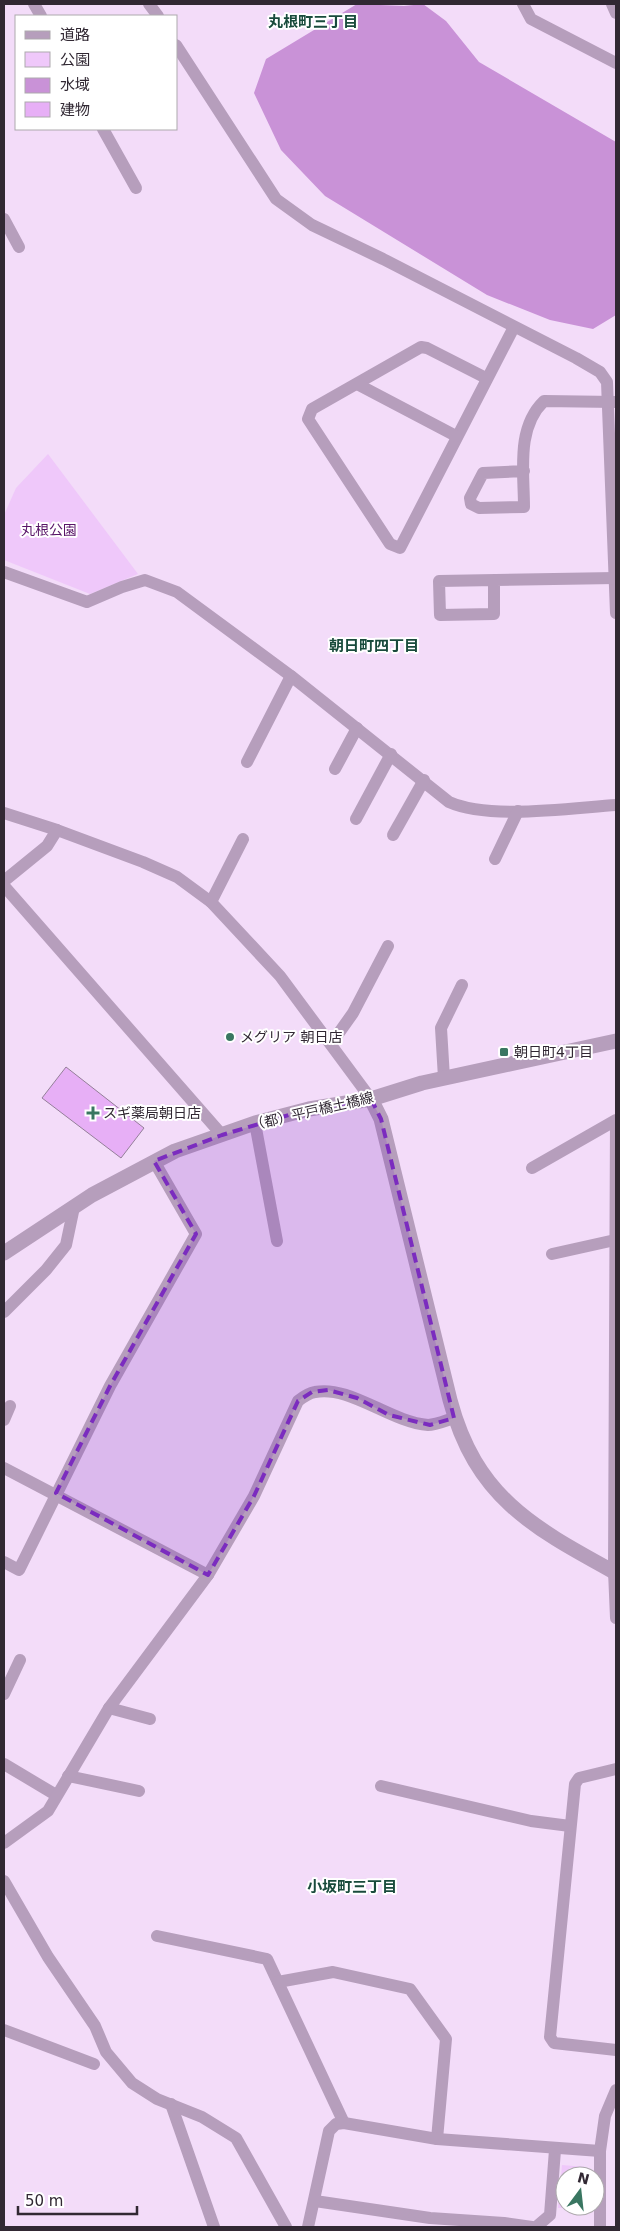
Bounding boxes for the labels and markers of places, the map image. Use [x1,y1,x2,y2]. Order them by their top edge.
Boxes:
place label: メグリア 朝日店 [240,1029,342,1045]
marker: メグリア 朝日店 [224,1031,236,1043]
place label: 朝日町4丁目 [514,1044,593,1060]
marker: 朝日町4丁目 [498,1046,510,1058]
place label: スギ薬局朝日店 [103,1105,201,1121]
marker: スギ薬局朝日店 [87,1107,99,1119]

